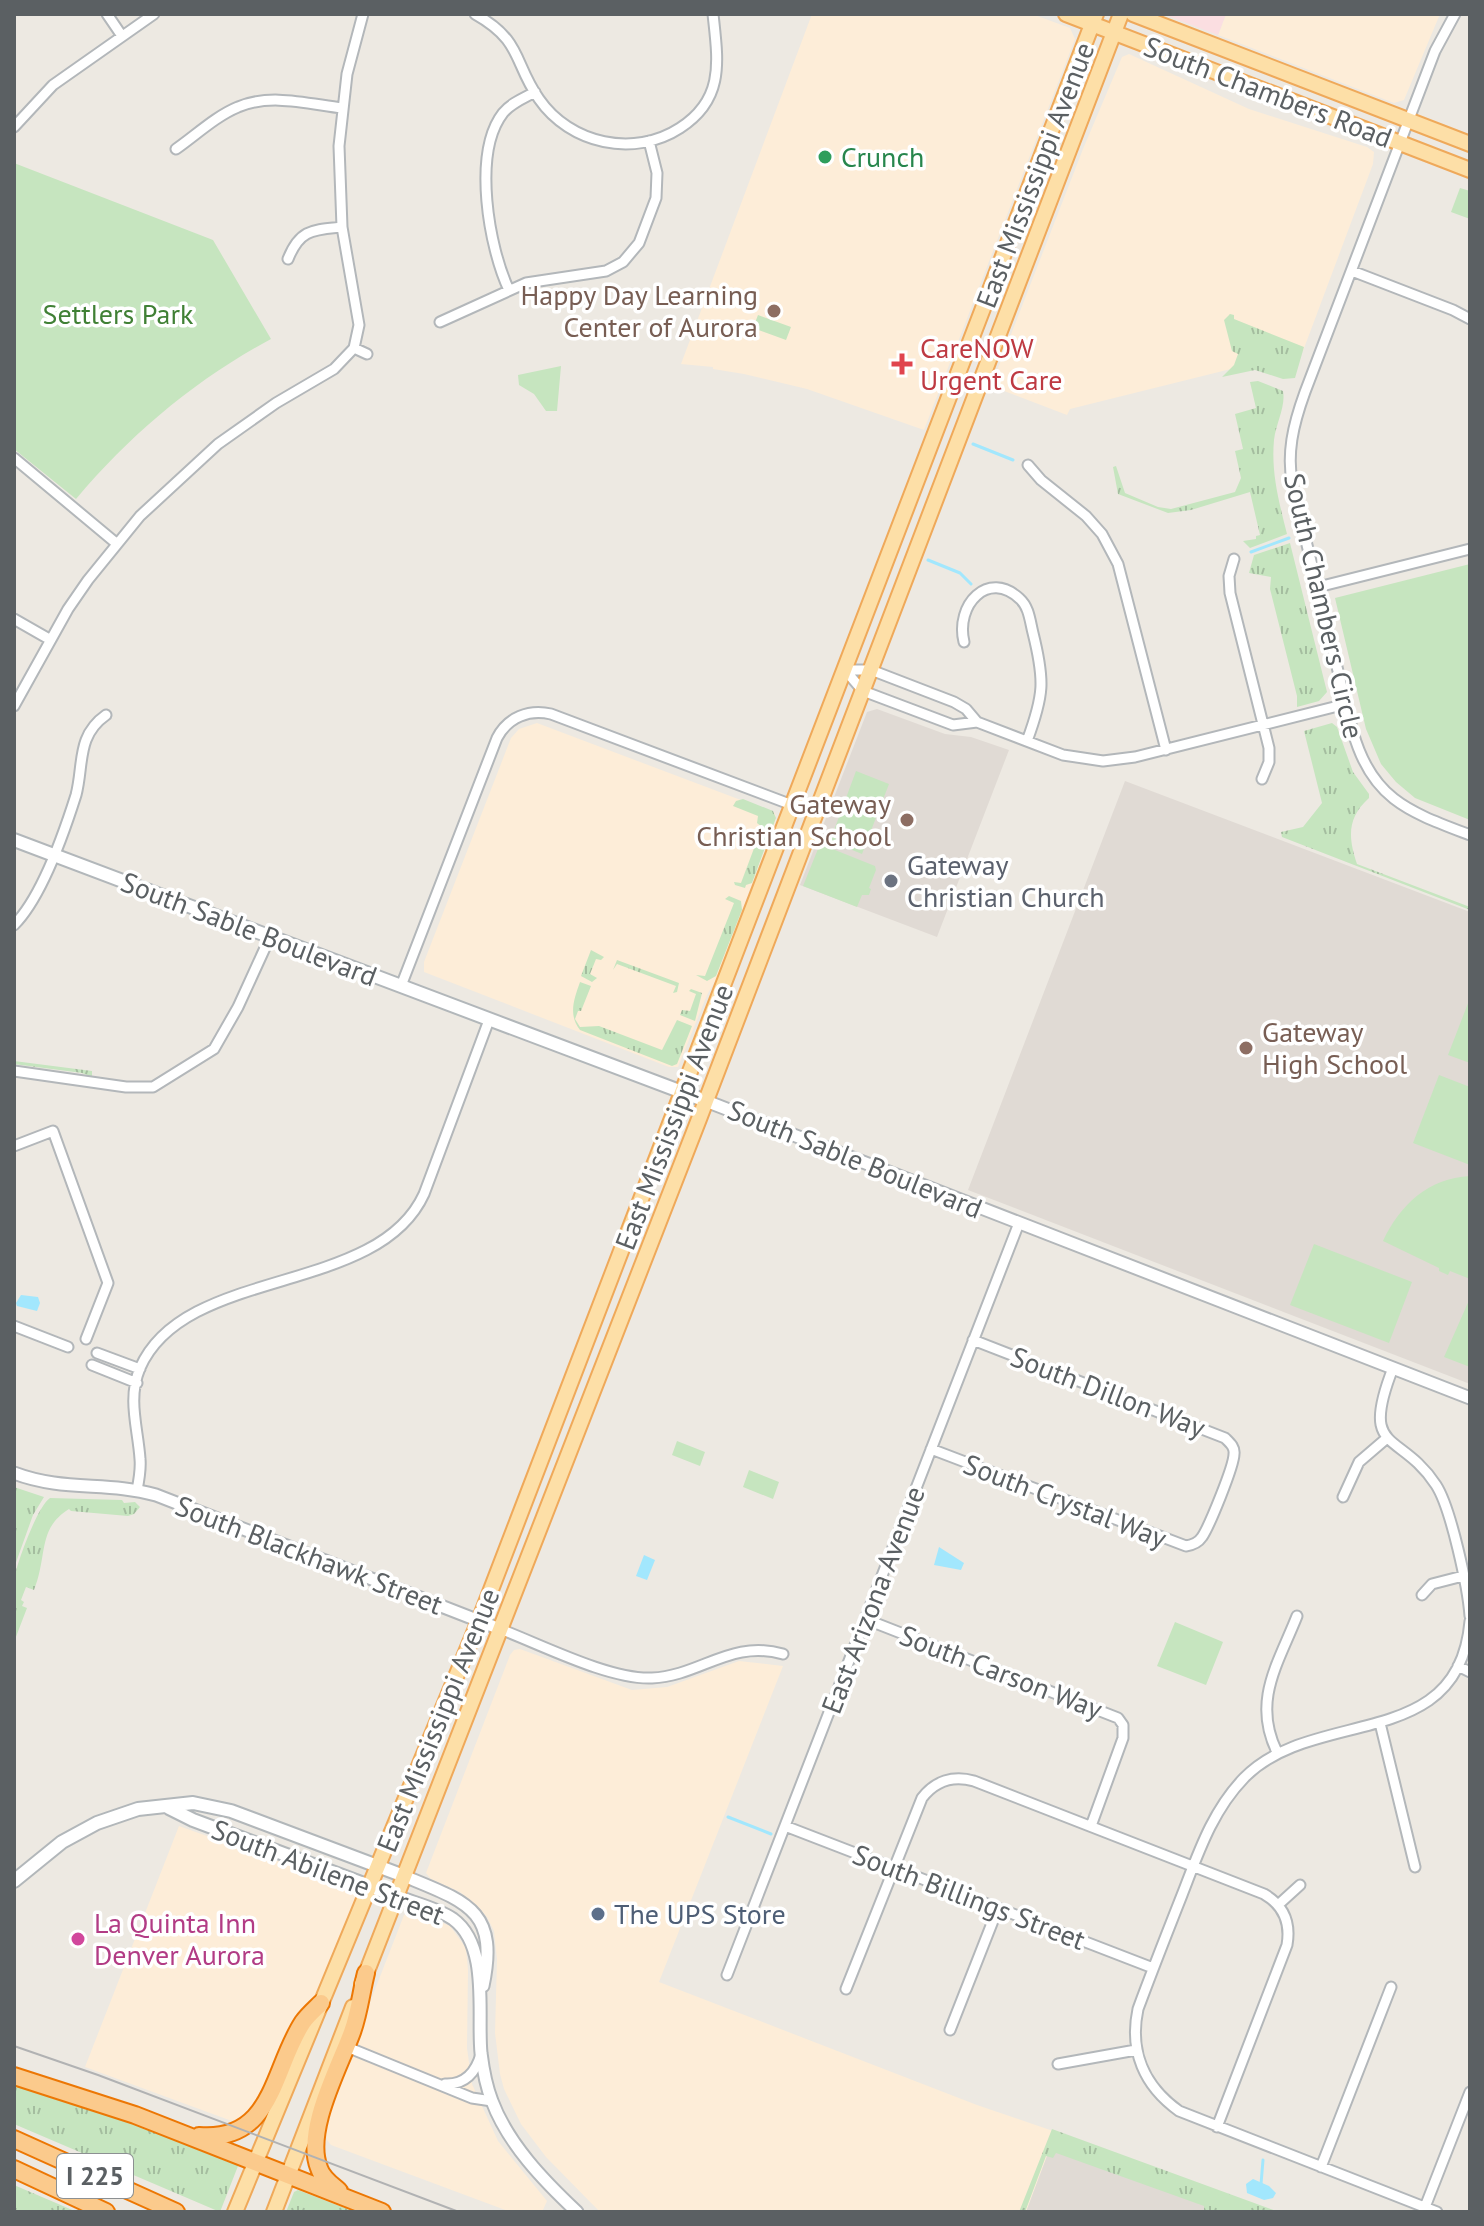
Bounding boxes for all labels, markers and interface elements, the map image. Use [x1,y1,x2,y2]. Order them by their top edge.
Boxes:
street label: South Chambers Road [1139,27,1397,156]
street label: East Mississippi Avenue [967,37,1102,313]
place label: Crunch [841,138,924,175]
marker: Crunch [816,148,834,166]
place label: Happy Day Learning Center of Aurora [520,276,758,345]
park label: Settlers Park [43,295,194,332]
marker: Happy Day Learning Center of Aurora [765,302,783,320]
place label: CareNOW Urgent Care [920,329,1062,398]
marker: CareNOW Urgent Care [891,353,913,375]
street label: South Chambers Circle [1276,470,1373,742]
place label: Gateway Christian School [696,785,891,854]
marker: Gateway Christian School [898,811,916,829]
place label: Gateway Christian Church [907,846,1105,915]
street label: South Sable Boulevard [116,863,382,994]
marker: Gateway Christian Church [882,872,900,890]
street label: East Mississippi Avenue [606,979,741,1255]
place label: Gateway High School [1262,1013,1407,1082]
marker: Gateway High School [1237,1039,1255,1057]
street label: South Sable Boulevard [723,1091,988,1226]
street label: South Dillon Way [1006,1337,1211,1446]
street label: South Crystal Way [958,1445,1172,1556]
street label: East Arizona Avenue [812,1481,933,1719]
street label: South Blackhawk Street [170,1487,448,1623]
street label: East Mississippi Avenue [368,1582,507,1857]
street label: South Carson Way [895,1616,1108,1727]
street label: South Abilene Street [207,1810,450,1933]
street label: South Billings Street [848,1835,1091,1958]
place label: The UPS Store [614,1895,786,1932]
place label: La Quinta Inn Denver Aurora [94,1904,265,1973]
marker: The UPS Store [589,1905,607,1923]
marker: La Quinta Inn Denver Aurora [69,1930,87,1948]
road number: I 225 [57,2154,133,2198]

